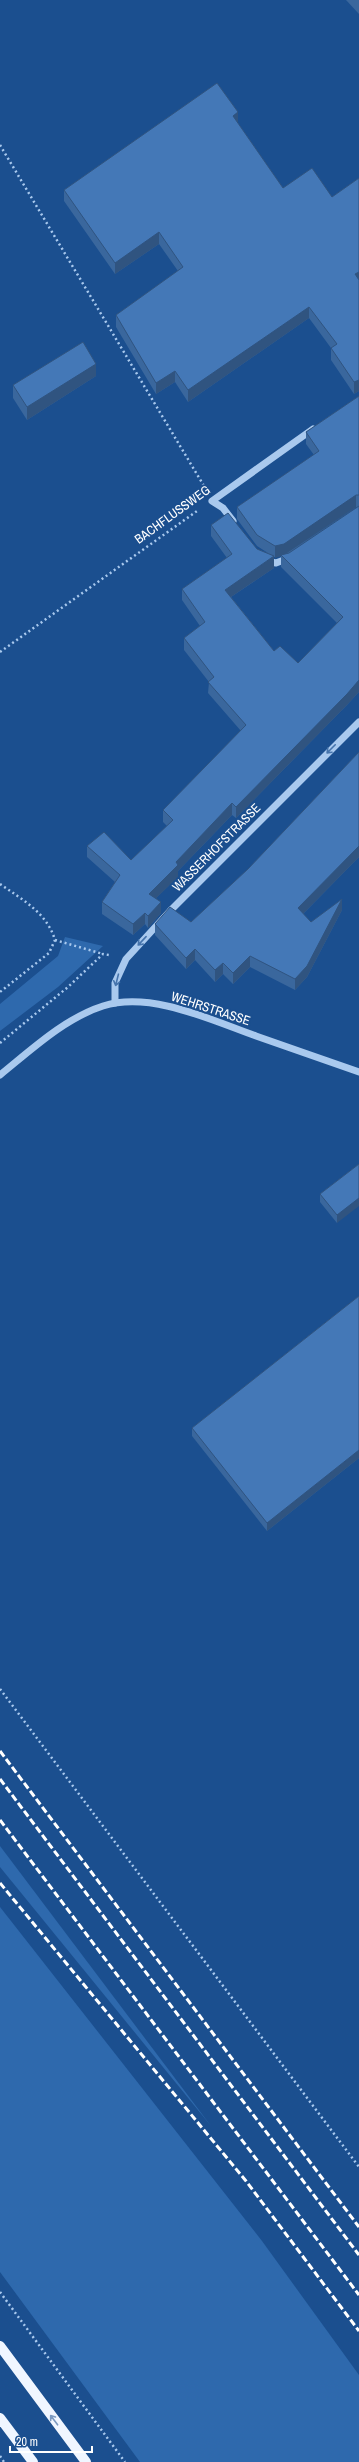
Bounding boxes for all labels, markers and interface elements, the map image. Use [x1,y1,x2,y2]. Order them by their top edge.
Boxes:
street label: BACHFLUSSWEG [131,481,213,548]
one-way arrow [326,744,336,754]
street label: WASSERHOFSTRASSE [169,800,264,895]
one-way arrow [137,936,147,946]
one-way arrow [113,974,120,987]
street label: WEHRSTRASSE [169,988,253,1029]
one-way arrow [50,2414,59,2425]
scale bar [10,2428,92,2454]
text: 20 m [16,2434,38,2450]

